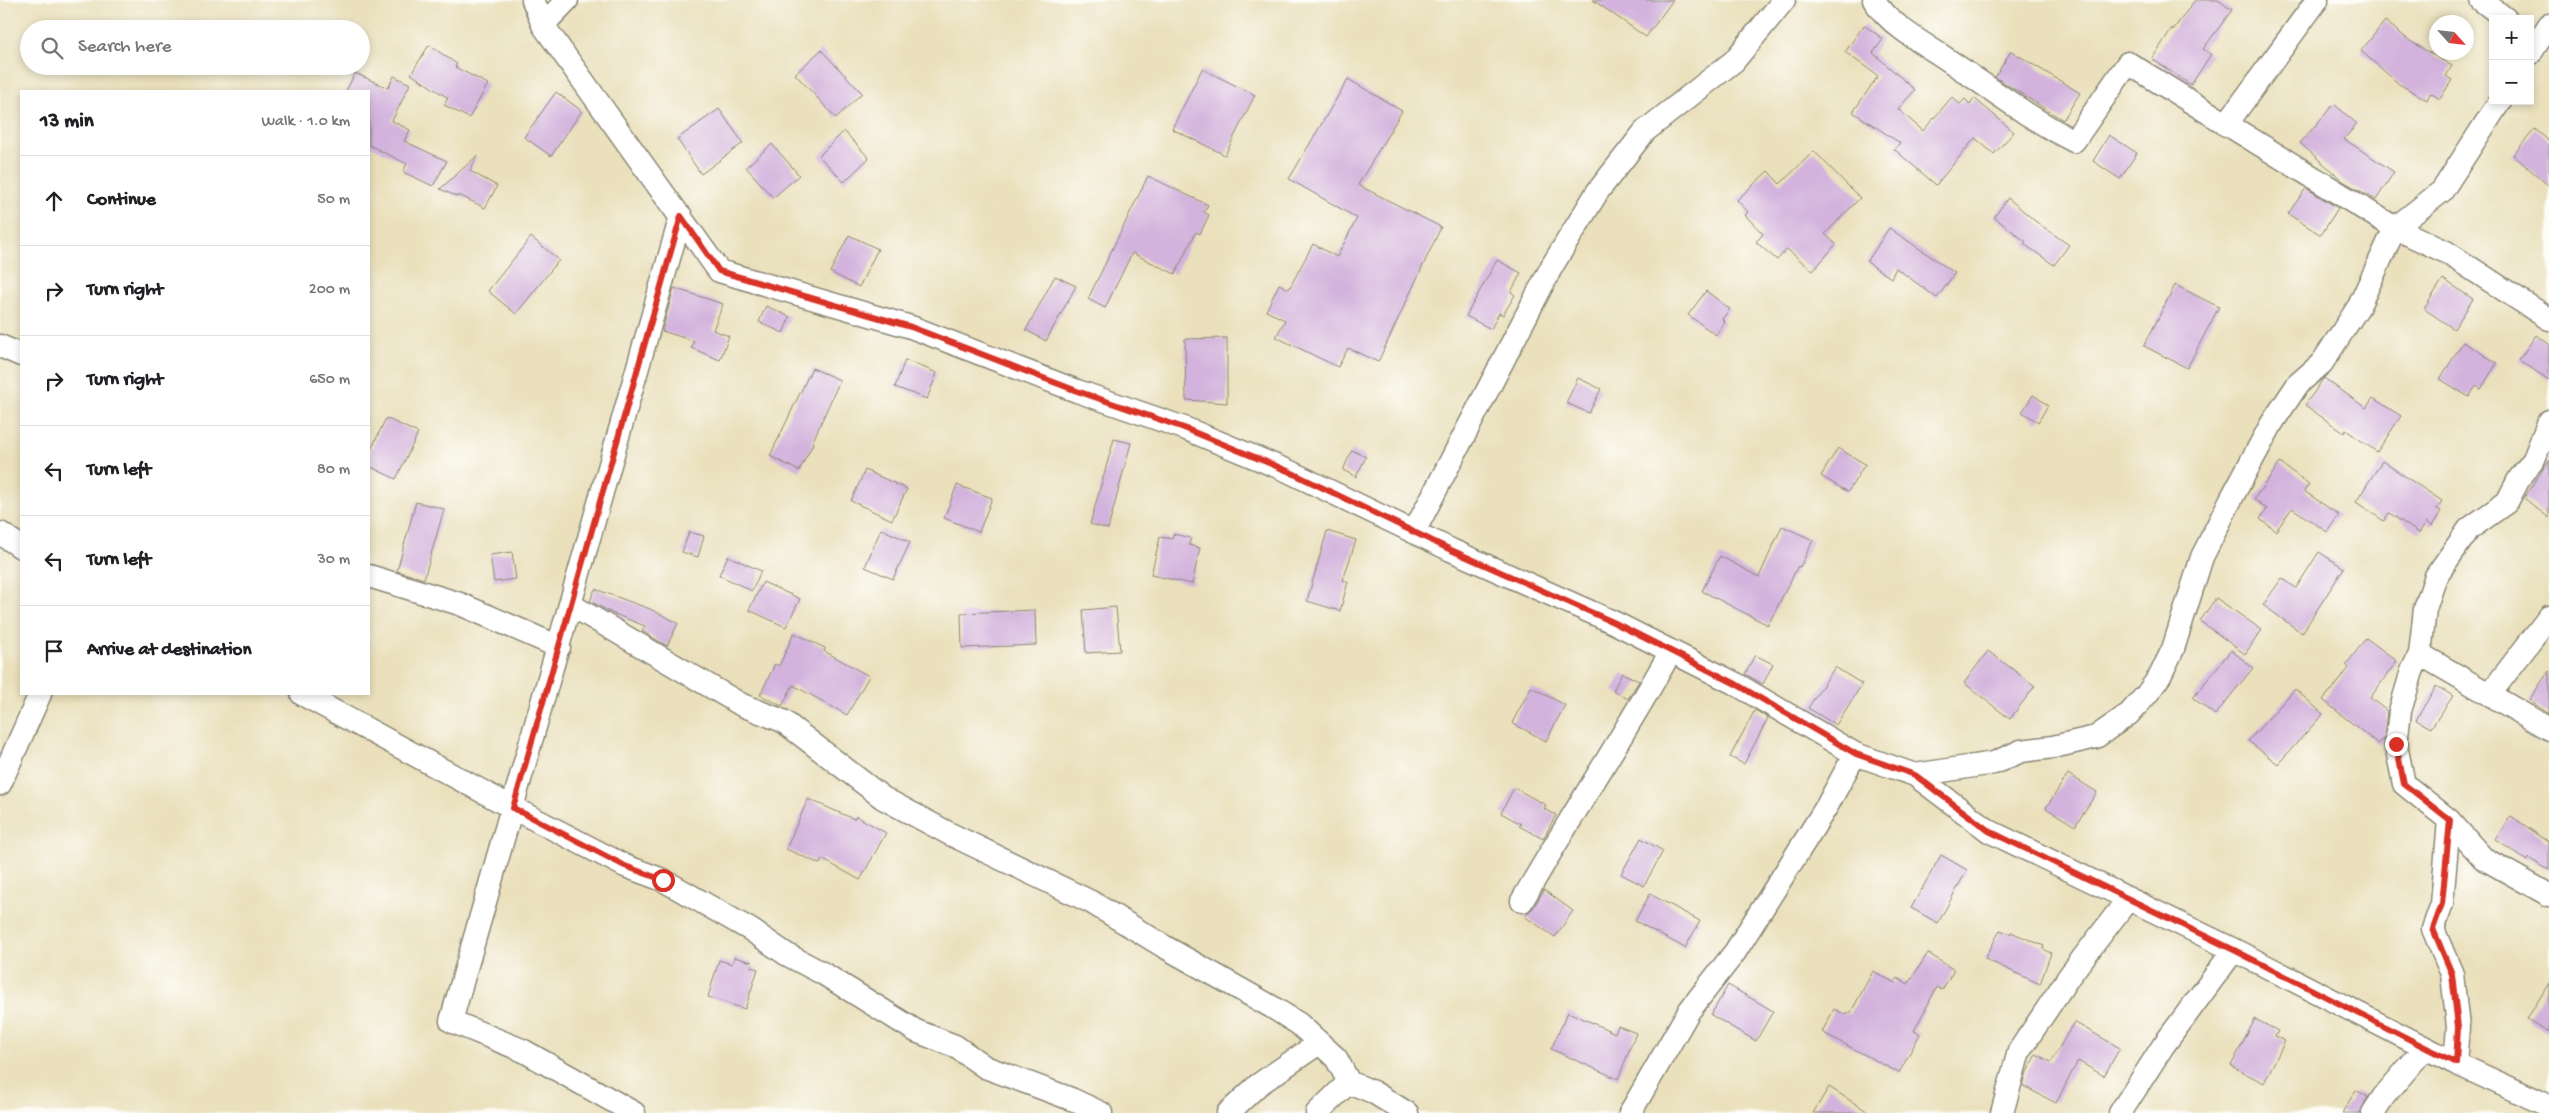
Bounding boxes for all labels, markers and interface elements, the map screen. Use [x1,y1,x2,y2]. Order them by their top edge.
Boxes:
north arrow [2429,15,2474,60]
map controls [2489,15,2534,105]
button: + [2489,15,2534,60]
search box [20,20,370,75]
icon: search [38,34,66,62]
text: Search here [78,36,172,59]
button: − [2489,60,2534,105]
text: 13 min [40,110,94,135]
text: Walk · 1.0 km [261,113,350,132]
icon: ahead [40,187,68,215]
text: Continue [87,189,156,212]
text: 50 m [317,191,350,210]
icon: right [40,277,68,305]
text: Turn right [87,279,163,302]
text: 200 m [309,281,350,300]
icon: right [40,367,68,395]
text: Turn right [87,369,163,392]
text: 650 m [309,371,350,390]
icon: left [40,457,68,485]
text: Turn left [87,459,151,482]
text: 80 m [317,461,350,480]
icon: left [40,547,68,575]
text: Turn left [87,549,151,572]
text: 30 m [317,551,350,570]
icon: arrive [40,637,68,665]
text: Arrive at destination [87,639,251,662]
route end [2385,733,2408,756]
route start [652,869,675,892]

